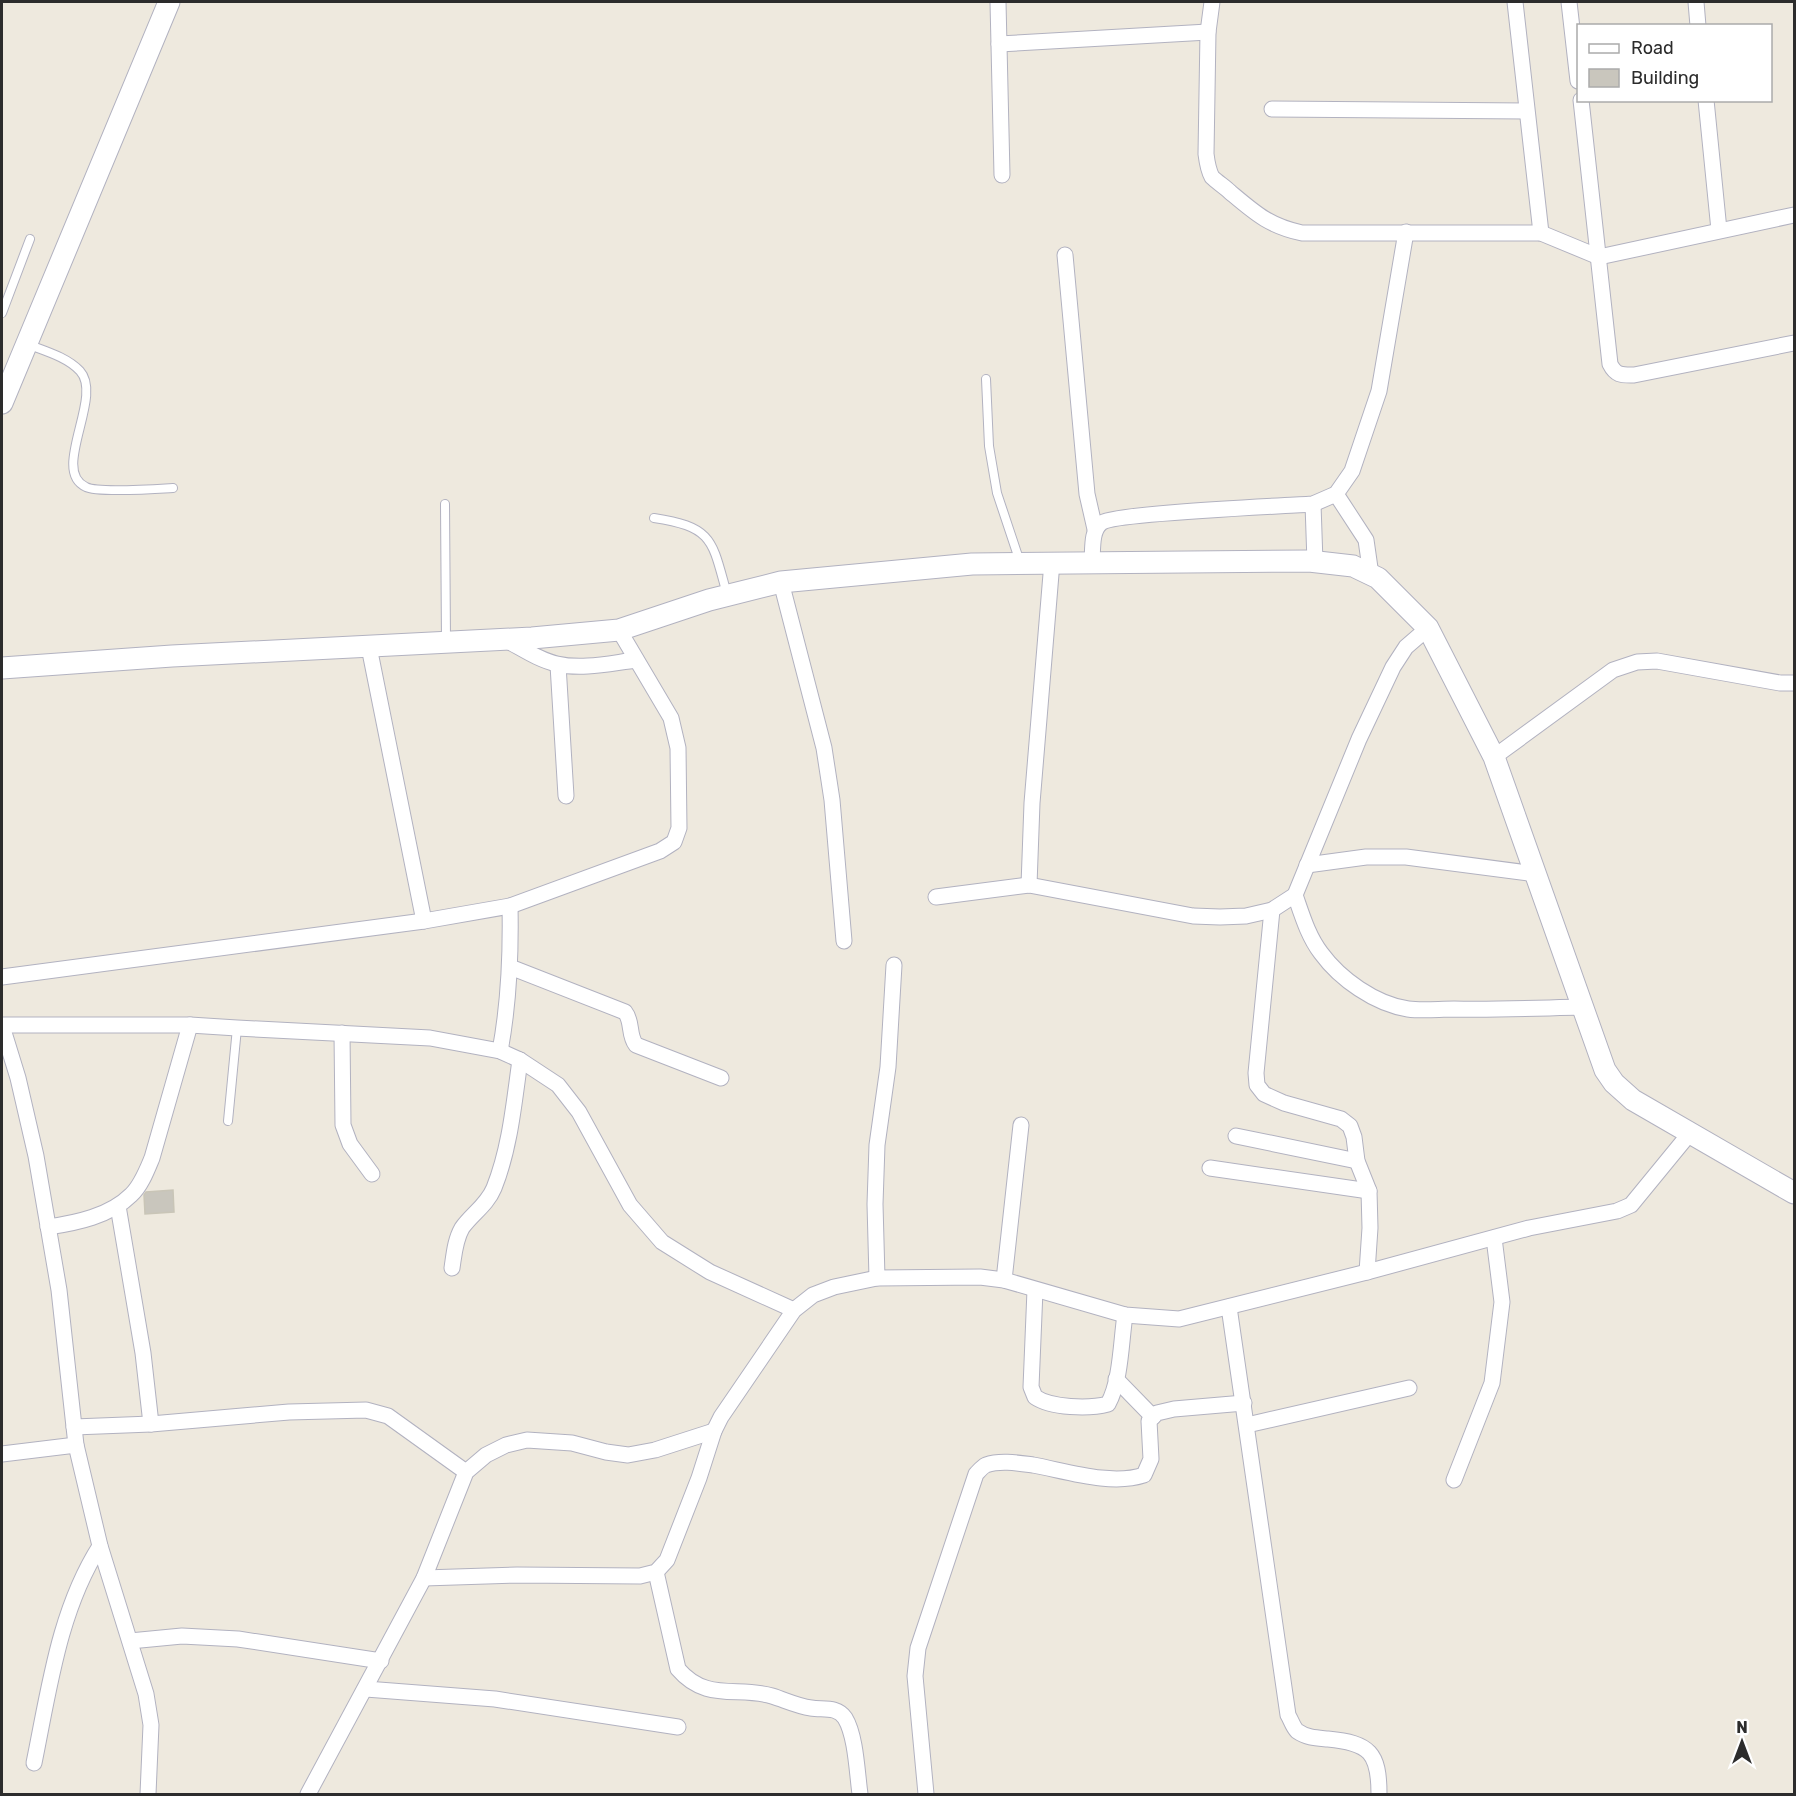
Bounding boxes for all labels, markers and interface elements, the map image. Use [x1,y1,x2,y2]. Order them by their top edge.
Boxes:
legend [1577,24,1772,102]
text: Road [1631,37,1674,59]
text: Building [1631,67,1699,89]
north arrow [1712,1712,1772,1772]
text: N [1736,1718,1748,1737]

